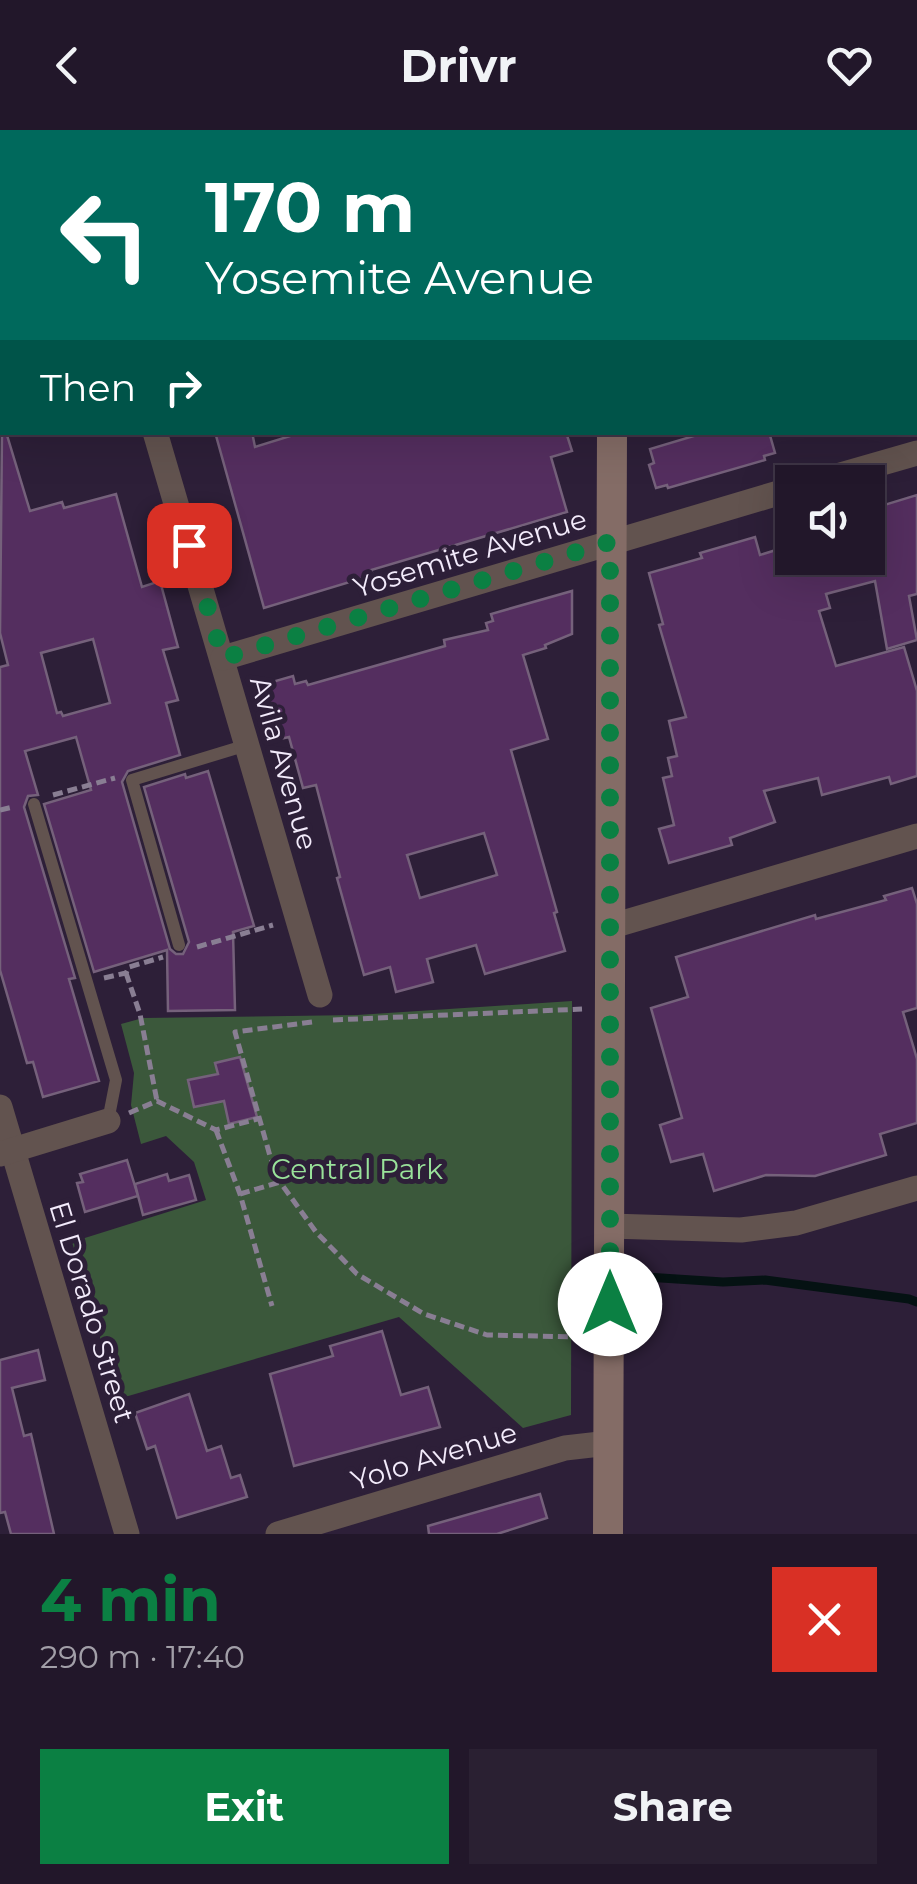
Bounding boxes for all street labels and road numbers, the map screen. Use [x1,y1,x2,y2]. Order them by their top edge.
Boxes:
street label: Yosemite Avenue [349,501,591,605]
street label: Avila Avenue [243,672,325,854]
street label: El Dorado Street [42,1197,142,1427]
street label: Yolo Avenue [347,1415,521,1497]

